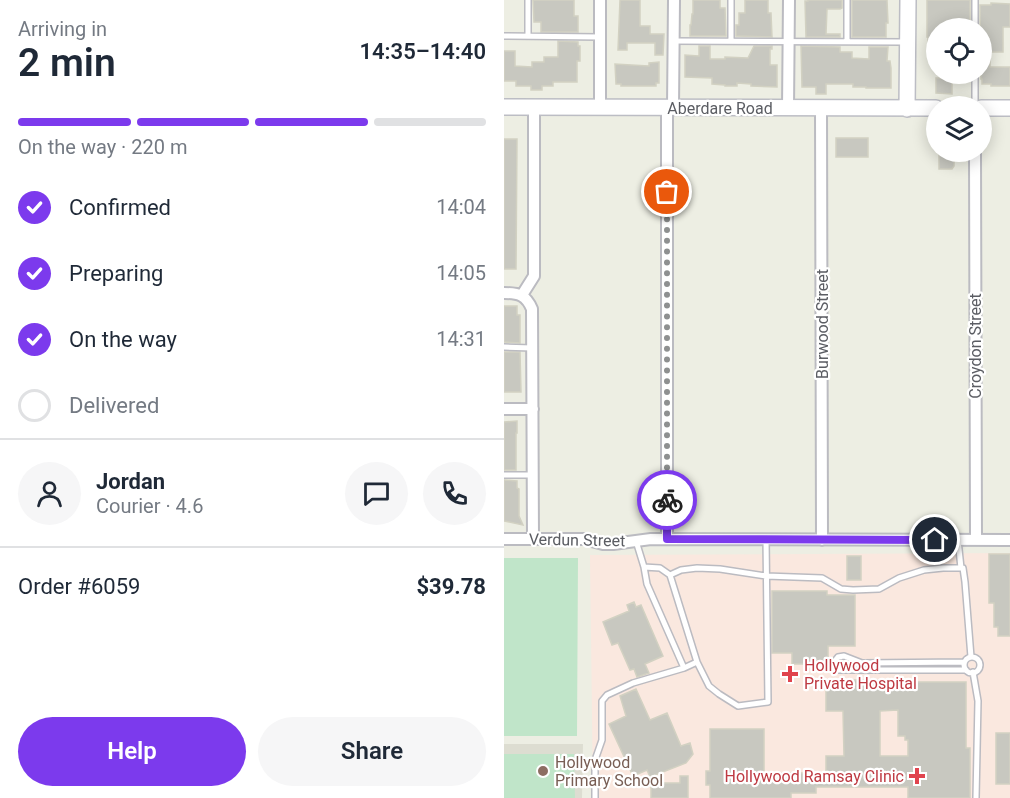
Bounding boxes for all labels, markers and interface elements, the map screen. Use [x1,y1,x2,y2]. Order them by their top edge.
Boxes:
text: Arriving in [18,17,107,41]
map controls [926,18,992,162]
button: locate [926,18,992,84]
text: 14:35–14:40 [359,39,486,64]
text: 2 min [18,40,116,86]
button: layers [926,96,992,162]
street label: Aberdare Road [667,99,773,118]
text: On the way · 220 m [18,135,187,159]
pin [641,166,692,217]
icon: bag [650,175,683,208]
icon: check [18,191,51,224]
text: Confirmed [69,195,171,220]
text: 14:04 [436,195,486,219]
icon: check [18,257,51,290]
text: Preparing [69,261,163,286]
text: 14:05 [436,261,486,285]
street label: Burwood Street [813,269,832,379]
street label: Croydon Street [966,293,985,399]
icon: check [18,323,51,356]
text: On the way [69,327,177,352]
text: 14:31 [436,327,486,351]
text: Delivered [69,393,159,418]
button: person [18,462,81,525]
button: chat [345,462,408,525]
button: phone [423,462,486,525]
text: Jordan [96,469,165,494]
courier [637,470,697,530]
icon: bike [651,484,684,517]
text: Courier · 4.6 [96,494,203,518]
pin [909,514,960,565]
icon: home [918,523,951,556]
street label: Verdun Street [529,530,625,550]
text: Order #6059 [18,574,140,599]
text: $39.78 [417,574,486,599]
place label: Hollywood Private Hospital [804,656,917,693]
marker: Hollywood Private Hospital [781,665,799,683]
button: Help [18,717,246,786]
button: Share [258,717,486,786]
place label: Hollywood Primary School [555,753,663,790]
marker: Hollywood Primary School [536,764,550,778]
place label: Hollywood Ramsay Clinic [725,767,904,786]
marker: Hollywood Ramsay Clinic [908,767,926,785]

